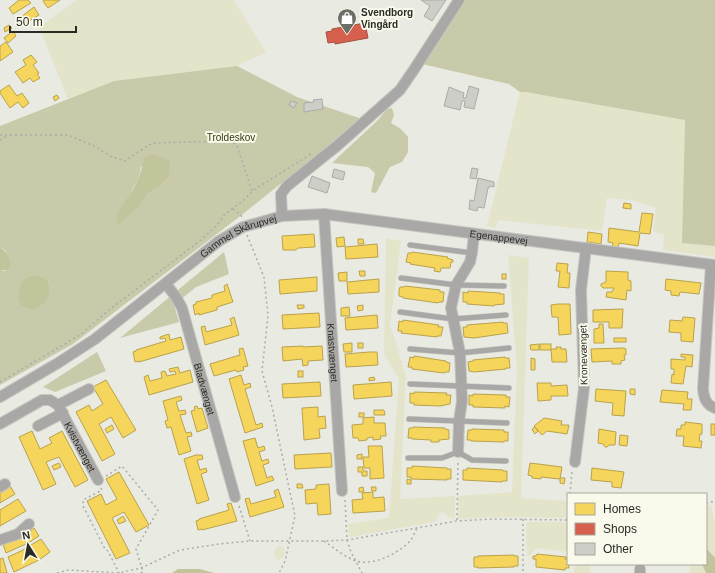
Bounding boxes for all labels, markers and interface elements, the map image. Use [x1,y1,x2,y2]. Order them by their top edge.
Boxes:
shop icon: Svendborg Vingård [336,7,358,35]
place label: Svendborg Vingård [361,7,413,30]
scale bar [10,8,76,34]
text: 50 m [16,15,43,29]
park label: Troldeskov [207,132,255,143]
street label: Gammel Skårupvej [198,213,278,260]
street label: Egenappevej [469,228,528,247]
street label: Knastvænget [325,323,340,383]
street label: Kronevænget [577,325,590,385]
street label: Bladvænget [192,362,217,416]
street label: Kvistvænget [62,420,98,474]
legend [567,493,707,565]
text: Homes [603,502,641,516]
text: Shops [603,522,637,536]
north arrow [8,525,48,565]
text: N [21,529,31,542]
text: Other [603,542,633,556]

